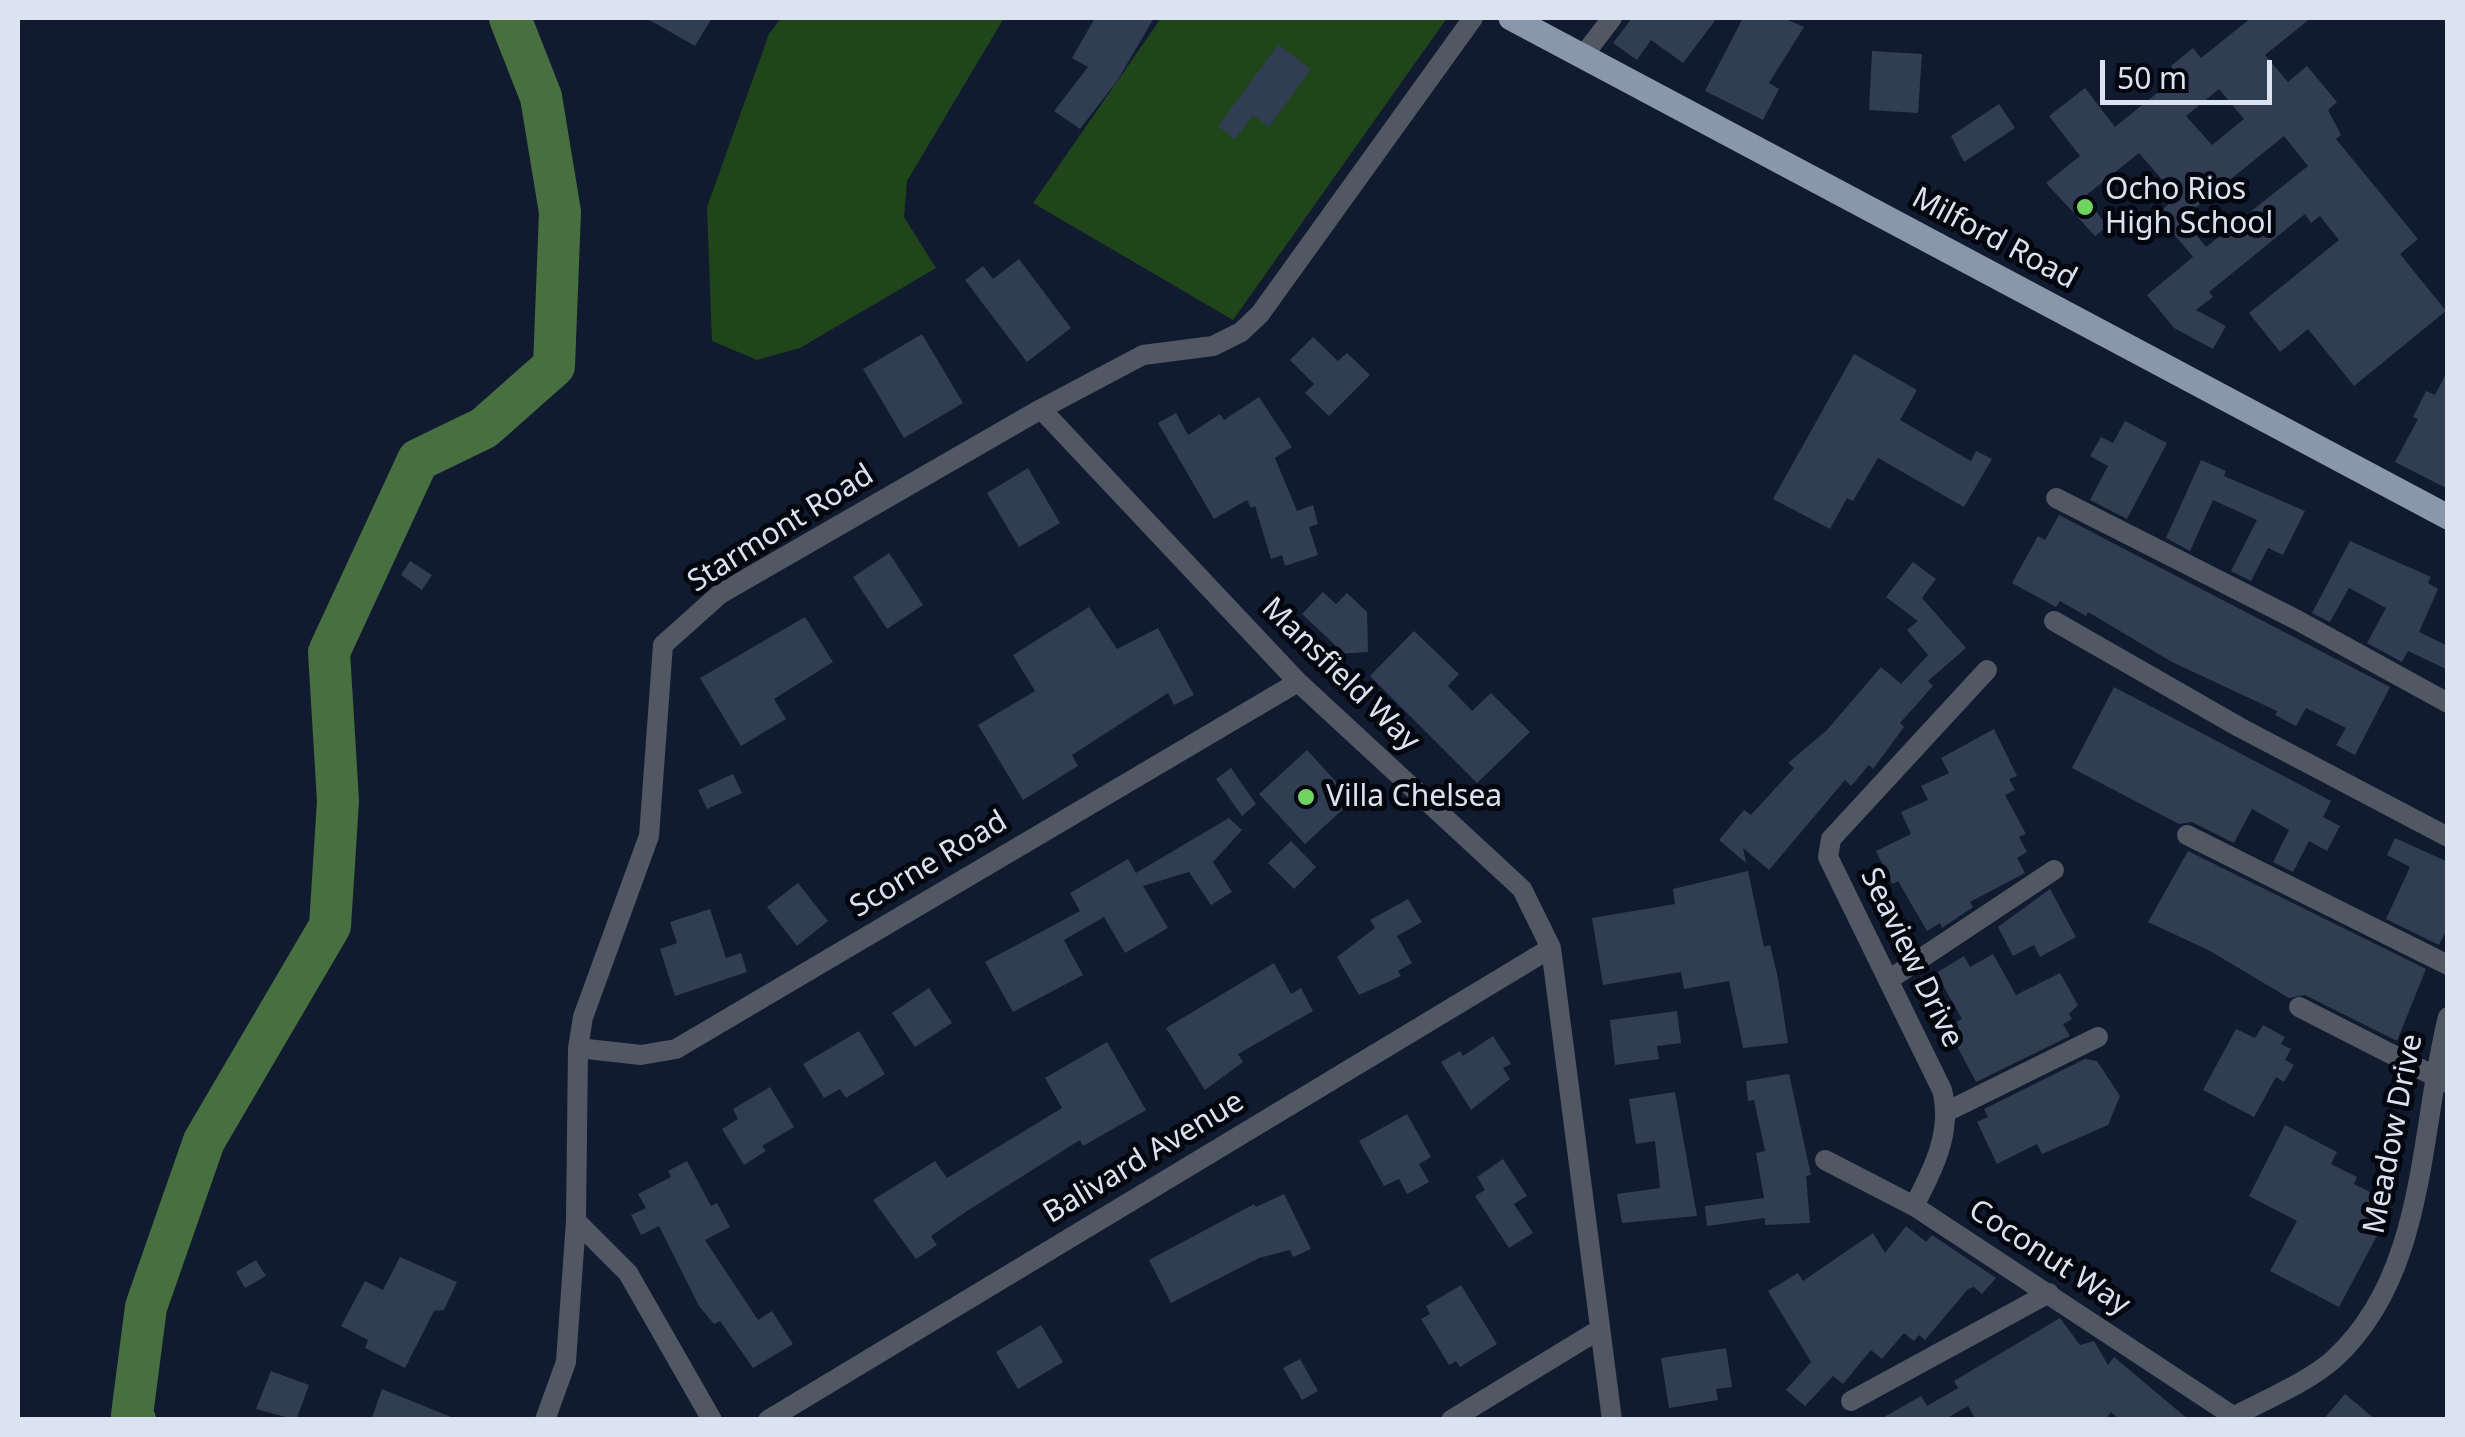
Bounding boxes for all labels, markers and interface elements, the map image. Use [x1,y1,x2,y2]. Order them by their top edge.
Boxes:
scale bar [2105,40,2278,102]
text: 50 m [2117,57,2187,98]
place label: Ocho Rios High School [2105,172,2273,242]
street label: Milford Road [1906,181,2082,297]
marker: Ocho Rios High School [2074,196,2096,218]
street label: Starmont Road [682,458,880,600]
street label: Mansfield Way [1254,591,1426,759]
place label: Villa Chelsea [1326,779,1502,815]
marker: Villa Chelsea [1295,786,1317,808]
street label: Scorne Road [844,804,1014,926]
street label: Seaview Drive [1852,862,1970,1054]
street label: Meadow Drive [2357,1031,2431,1237]
street label: Balivard Avenue [1037,1084,1251,1232]
street label: Coconut Way [1962,1193,2136,1323]

